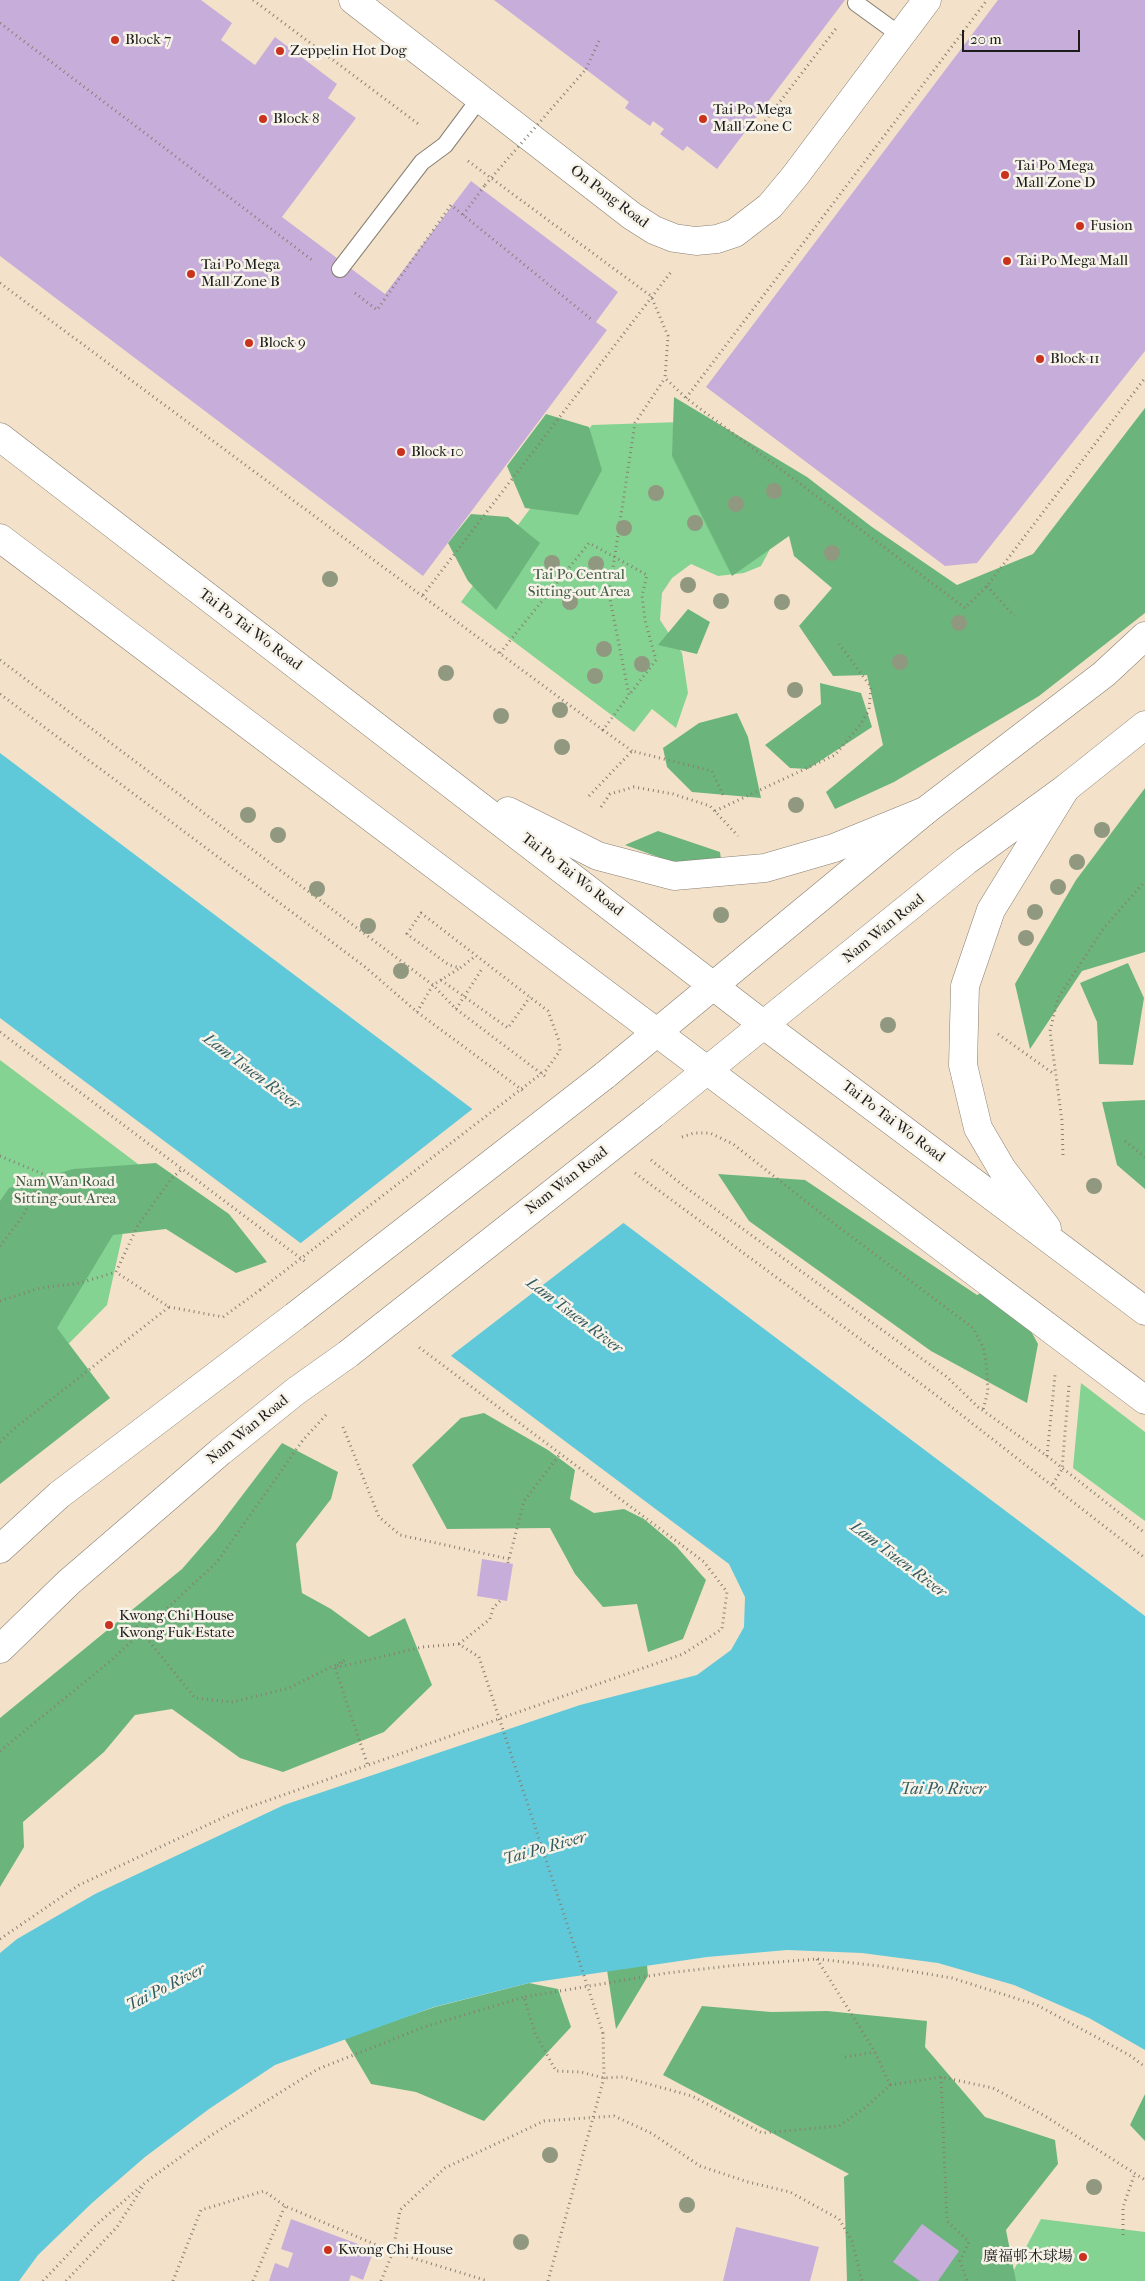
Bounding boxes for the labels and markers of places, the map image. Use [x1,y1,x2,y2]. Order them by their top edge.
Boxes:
place label: Block 7 [125,31,171,49]
marker: Block 7 [109,34,121,46]
place label: Zeppelin Hot Dog [290,42,407,60]
marker: Zeppelin Hot Dog [274,45,286,57]
place label: Tai Po Mega Mall Zone C [713,101,792,136]
place label: Block 8 [273,110,319,128]
marker: Block 8 [257,113,269,125]
marker: Tai Po Mega Mall Zone C [697,113,709,125]
place label: Tai Po Mega Mall Zone D [1015,157,1096,192]
marker: Tai Po Mega Mall Zone D [999,169,1011,181]
place label: Fusion [1090,217,1133,235]
marker: Fusion [1074,220,1086,232]
place label: Tai Po Mega Mall [1017,252,1128,270]
marker: Tai Po Mega Mall [1001,255,1013,267]
place label: Tai Po Mega Mall Zone B [201,256,280,291]
marker: Tai Po Mega Mall Zone B [185,268,197,280]
place label: Block 9 [259,334,306,352]
marker: Block 9 [243,337,255,349]
place label: Block 11 [1050,350,1100,368]
marker: Block 11 [1034,353,1046,365]
place label: Block 10 [411,443,463,461]
marker: Block 10 [395,446,407,458]
place label: Kwong Chi House Kwong Fuk Estate [119,1607,235,1642]
marker: Kwong Chi House Kwong Fuk Estate [103,1619,115,1631]
place label: Kwong Chi House [338,2241,453,2259]
marker: Kwong Chi House [322,2244,334,2256]
place label: 廣福邨木球場 [983,2248,1073,2266]
marker: 廣福邨木球場 [1077,2251,1089,2263]

